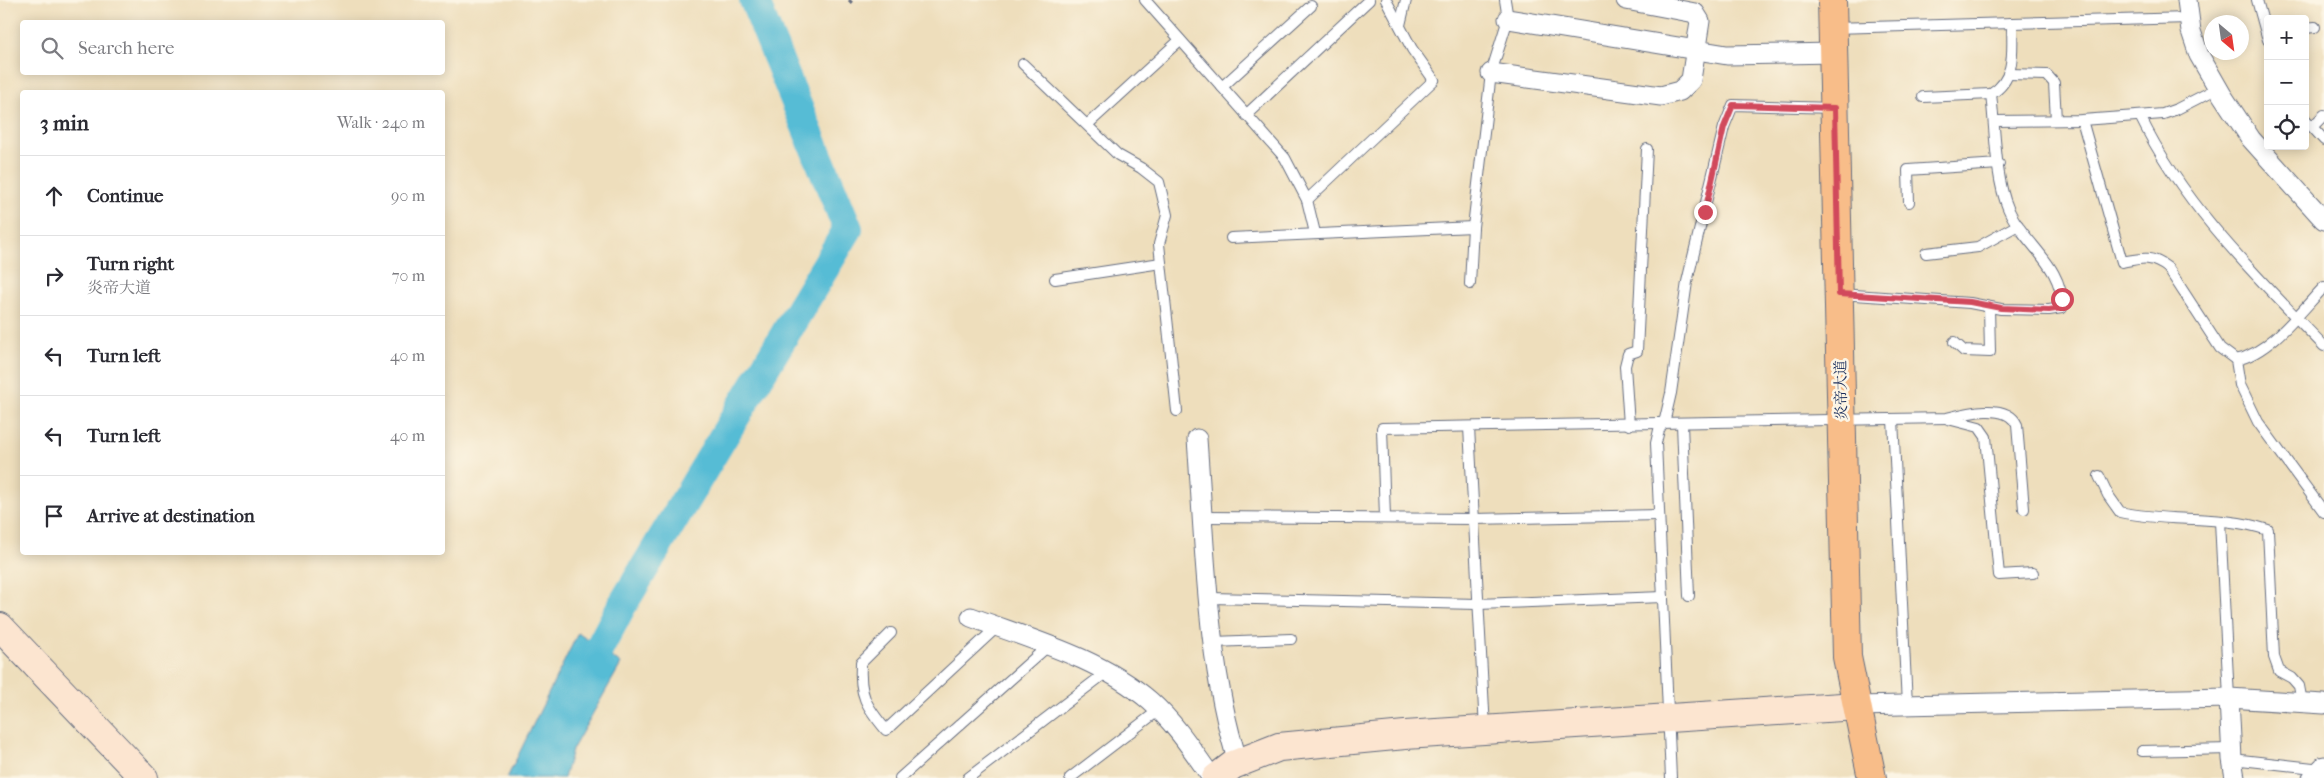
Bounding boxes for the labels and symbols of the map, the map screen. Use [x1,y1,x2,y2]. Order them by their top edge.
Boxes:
north arrow [2204,15,2249,60]
route end [1694,201,1717,224]
route start [2051,288,2074,311]
street label: 炎帝大道 [1831,360,1851,420]

